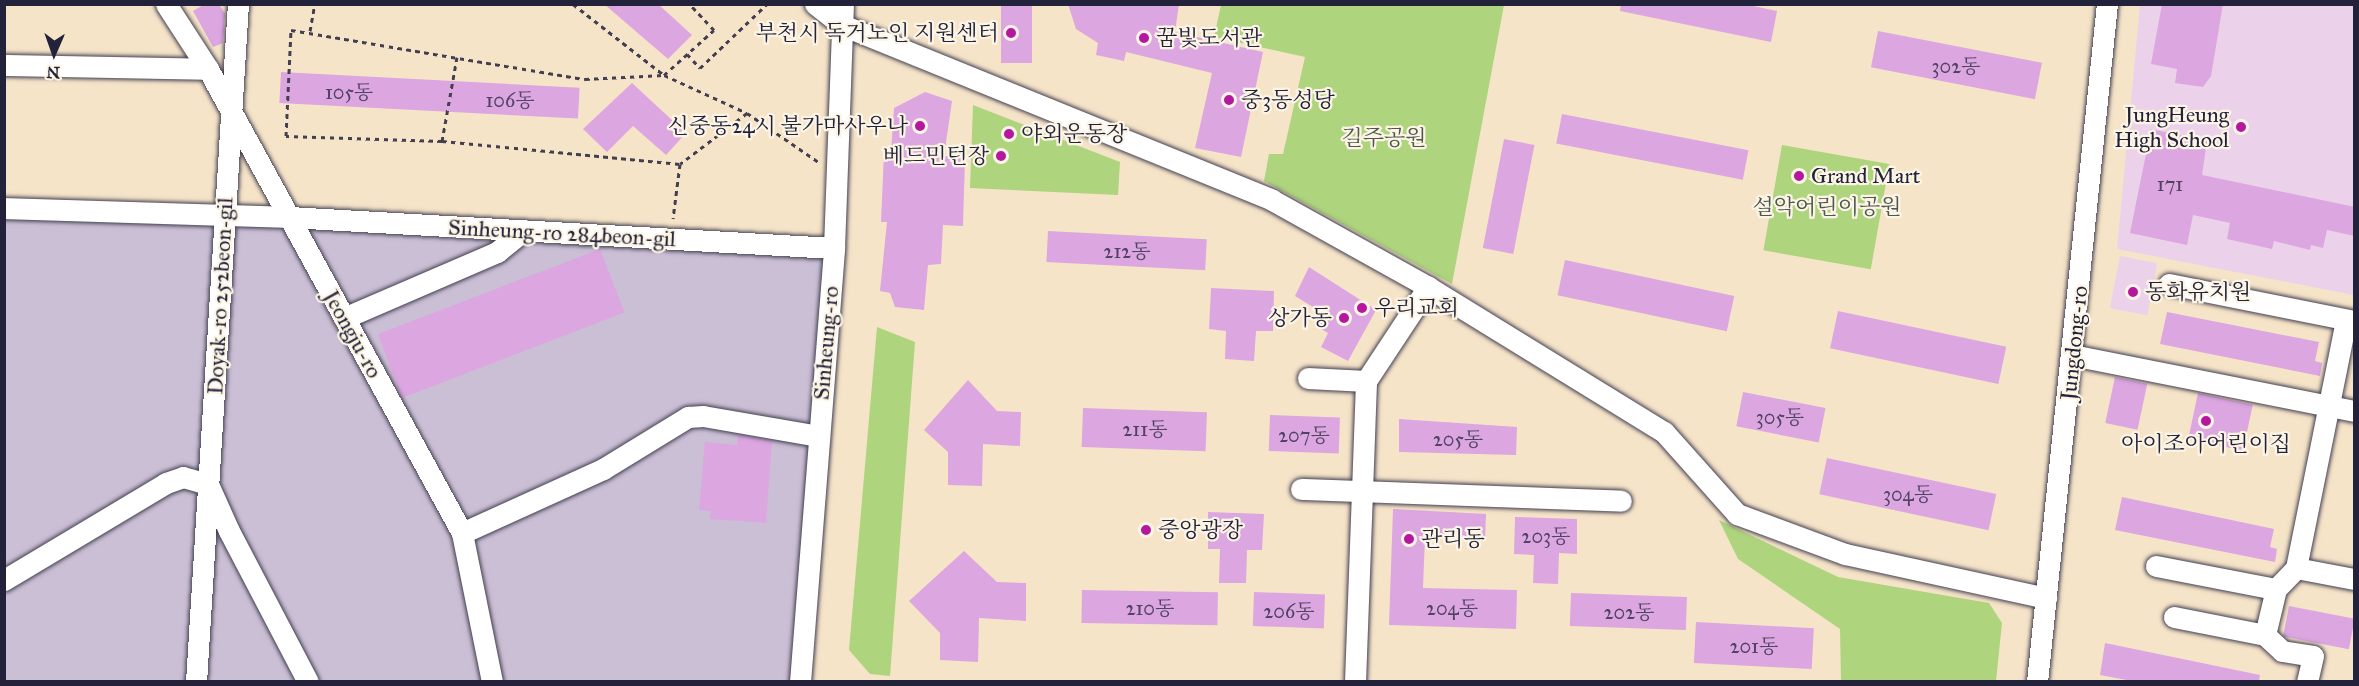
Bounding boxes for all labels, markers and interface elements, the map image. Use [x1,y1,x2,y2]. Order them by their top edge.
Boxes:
place label: 부천시 독거노인 지원센터 [756,20,999,46]
north arrow [24,24,84,84]
place label: 꿈빛도서관 [1156,25,1262,51]
marker: 부천시 독거노인 지원센터 [1004,26,1018,40]
marker: 꿈빛도서관 [1137,31,1151,45]
house number: 302동 [1932,54,1980,78]
text: N [46,63,60,82]
house number: 105동 [325,80,373,104]
place label: 중3동성당 [1241,87,1335,113]
house number: 106동 [485,88,535,112]
marker: 중3동성당 [1222,93,1236,107]
place label: JungHeung High School [2114,101,2229,152]
place label: 신중동24시 불가마사우나 [668,113,908,139]
marker: 신중동24시 불가마사우나 [913,119,927,133]
marker: JungHeung High School [2234,120,2248,134]
place label: 야외운동장 [1021,121,1127,147]
park label: 길주공원 [1341,125,1427,151]
marker: 야외운동장 [1002,127,1016,141]
place label: 베드민턴장 [883,143,989,169]
marker: 베드민턴장 [994,149,1008,163]
place label: Grand Mart [1811,163,1920,189]
marker: Grand Mart [1792,169,1806,183]
house number: 171 [2157,172,2183,196]
park label: 설악어린이공원 [1753,194,1901,220]
street label: Doyak-ro 252beon-gil [202,197,238,395]
street label: Sinheung-ro 284beon-gil [447,214,677,252]
house number: 212동 [1104,239,1150,263]
place label: 동화유치원 [2145,279,2251,305]
street label: Jungdong-ro [2055,284,2093,402]
street label: Jeongju-ro [318,285,388,383]
street label: Sinheung-ro [808,285,844,401]
marker: 동화유치원 [2126,285,2140,299]
place label: 우리교회 [1374,295,1459,321]
marker: 우리교회 [1355,301,1369,315]
place label: 상가동 [1268,305,1332,331]
marker: 상가동 [1337,311,1351,325]
house number: 305동 [1756,405,1804,429]
marker: 아이조아어린이집 [2199,414,2213,428]
house number: 211동 [1123,417,1167,441]
house number: 207동 [1278,423,1330,447]
house number: 205동 [1433,427,1483,451]
place label: 아이조아어린이집 [2121,431,2291,457]
house number: 304동 [1883,482,1933,506]
place label: 중앙광장 [1158,517,1243,543]
marker: 중앙광장 [1139,523,1153,537]
house number: 203동 [1522,524,1570,548]
place label: 관리동 [1421,526,1485,552]
marker: 관리동 [1402,532,1416,546]
house number: 210동 [1126,596,1174,620]
house number: 204동 [1426,596,1478,620]
house number: 206동 [1263,599,1315,623]
house number: 202동 [1604,600,1654,624]
house number: 201동 [1730,634,1778,658]

